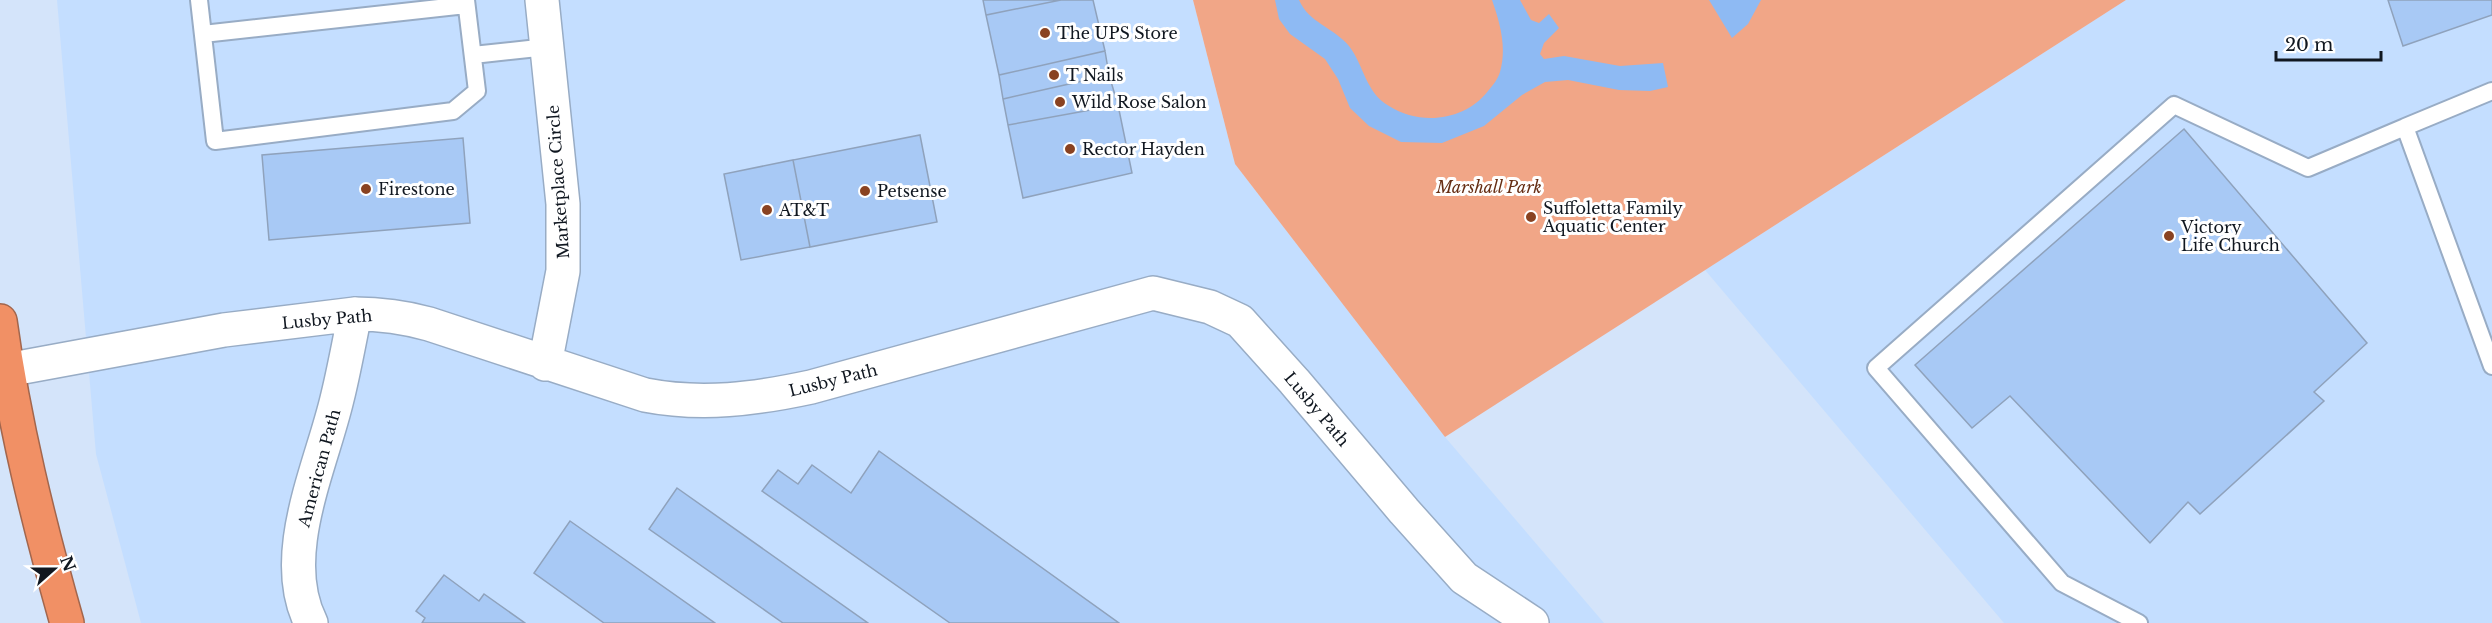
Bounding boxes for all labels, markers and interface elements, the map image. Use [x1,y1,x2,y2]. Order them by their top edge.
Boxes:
place label: The UPS Store [1057,23,1178,43]
scale bar [2276,24,2381,62]
marker: The UPS Store [1038,26,1052,40]
text: 20 m [2285,34,2333,56]
place label: T Nails [1066,65,1124,85]
marker: T Nails [1047,68,1061,82]
place label: Wild Rose Salon [1071,92,1207,112]
marker: Wild Rose Salon [1053,95,1067,109]
street label: Marketplace Circle [543,104,573,260]
place label: Rector Hayden [1082,139,1205,159]
marker: Rector Hayden [1063,142,1077,156]
park label: Marshall Park [1435,177,1542,197]
place label: Firestone [378,179,455,199]
place label: Petsense [877,181,947,201]
marker: Firestone [359,182,373,196]
marker: Petsense [858,184,872,198]
place label: Suffoletta Family Aquatic Center [1542,198,1683,236]
place label: AT&T [778,200,829,220]
marker: AT&T [760,203,774,217]
marker: Suffoletta Family Aquatic Center [1524,210,1538,224]
place label: Victory Life Church [2180,217,2280,255]
marker: Victory Life Church [2162,229,2176,243]
street label: Lusby Path [281,305,373,333]
street label: Lusby Path [787,359,879,401]
street label: Lusby Path [1280,368,1354,450]
street label: American Path [293,407,344,530]
north arrow [24,539,84,599]
text: N [56,553,80,574]

